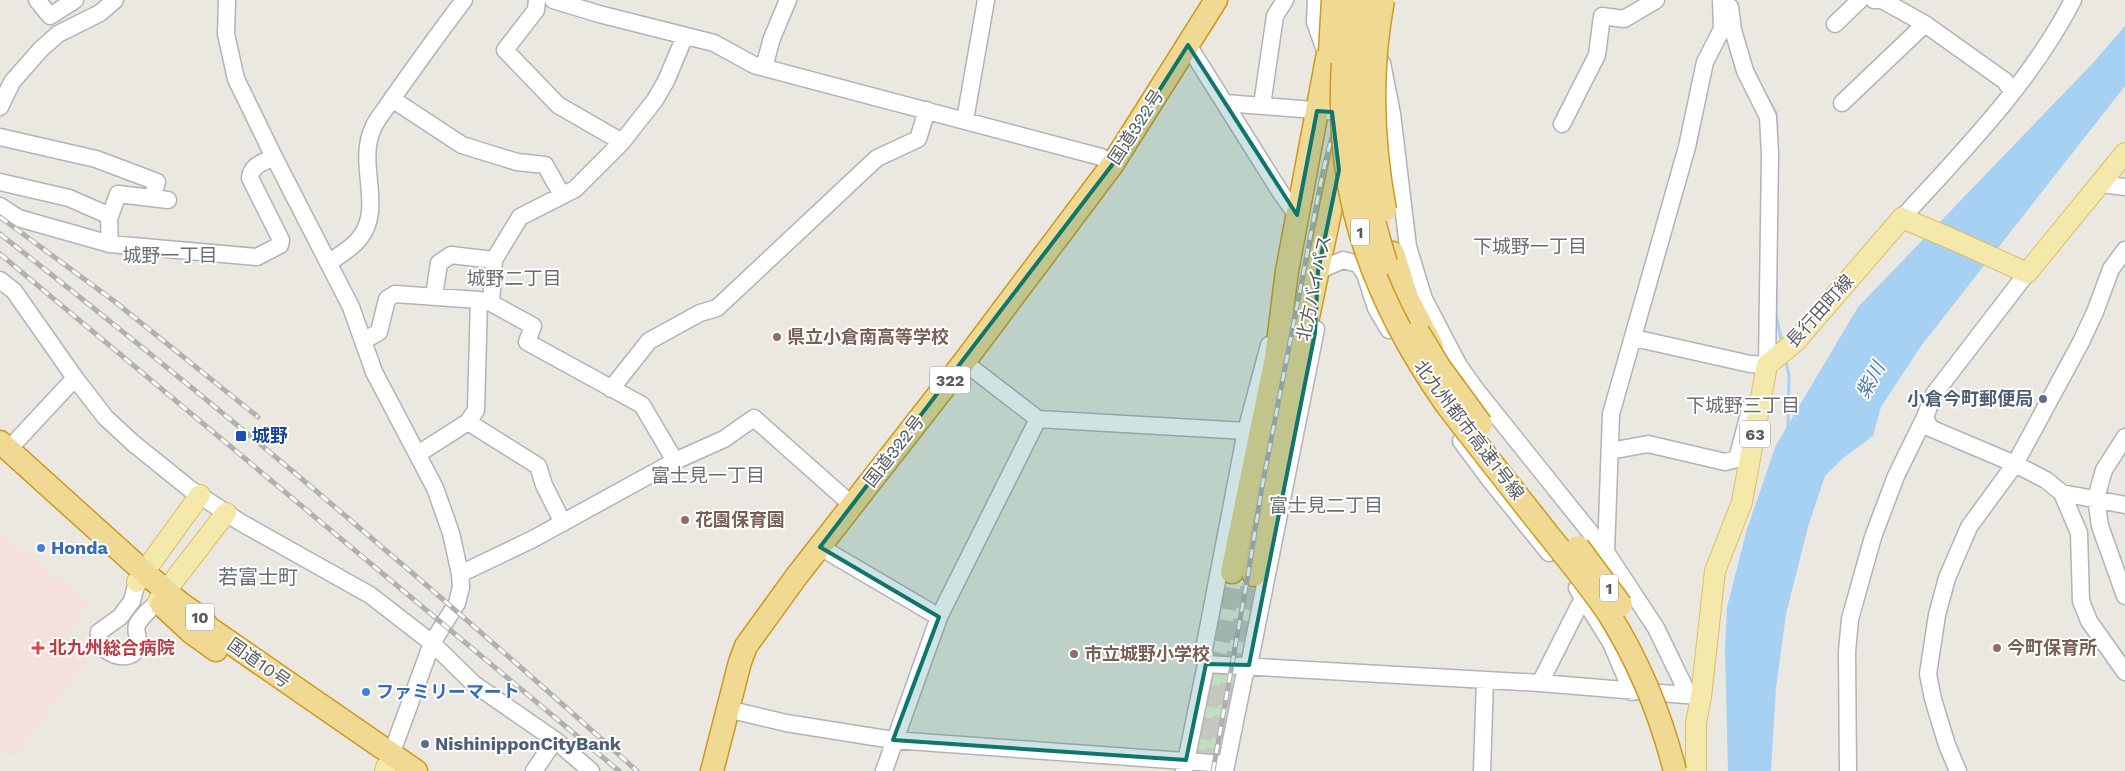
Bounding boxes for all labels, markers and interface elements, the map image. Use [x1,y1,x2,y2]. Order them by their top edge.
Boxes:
street label: 国道322号 [1103,85,1168,168]
road number: 1 [1351,218,1369,246]
street label: 北方バイパス [1292,233,1335,343]
district label: 下城野一丁目 [1473,235,1587,258]
district label: 城野一丁目 [122,244,218,267]
district label: 城野二丁目 [466,267,562,290]
street label: 長行田町線 [1782,270,1858,351]
place label: 県立小倉南高等学校 [787,326,949,347]
marker: 県立小倉南高等学校 [771,331,783,343]
street label: 北九州都市高速1号線 [1410,356,1529,504]
water label: 紫川 [1851,356,1891,402]
road number: 322 [930,366,970,394]
place label: 小倉今町郵便局 [1907,388,2033,409]
marker: 小倉今町郵便局 [2037,393,2049,405]
district label: 下城野三丁目 [1686,394,1800,417]
street label: 国道322号 [859,411,928,491]
road number: 63 [1740,420,1770,448]
place label: 城野 [252,425,288,446]
marker: 城野 [234,429,248,443]
district label: 富士見一丁目 [651,464,765,487]
district label: 富士見二丁目 [1269,494,1383,517]
place label: 花園保育園 [695,509,785,530]
marker: 花園保育園 [679,514,691,526]
place label: Honda [51,537,109,558]
marker: Honda [35,542,47,554]
district label: 若富士町 [218,565,298,589]
road number: 1 [1600,574,1618,602]
road number: 10 [186,604,214,630]
street label: 国道10号 [224,633,295,692]
place label: 北九州総合病院 [49,637,175,658]
place label: 今町保育所 [2007,637,2097,658]
marker: 北九州総合病院 [31,641,45,655]
marker: 今町保育所 [1991,642,2003,654]
place label: 市立城野小学校 [1084,643,1210,664]
marker: 市立城野小学校 [1068,648,1080,660]
place label: ファミリーマート [376,681,520,702]
marker: ファミリーマート [360,686,372,698]
place label: NishinipponCityBank [435,733,622,754]
marker: NishinipponCityBank [419,738,431,750]

